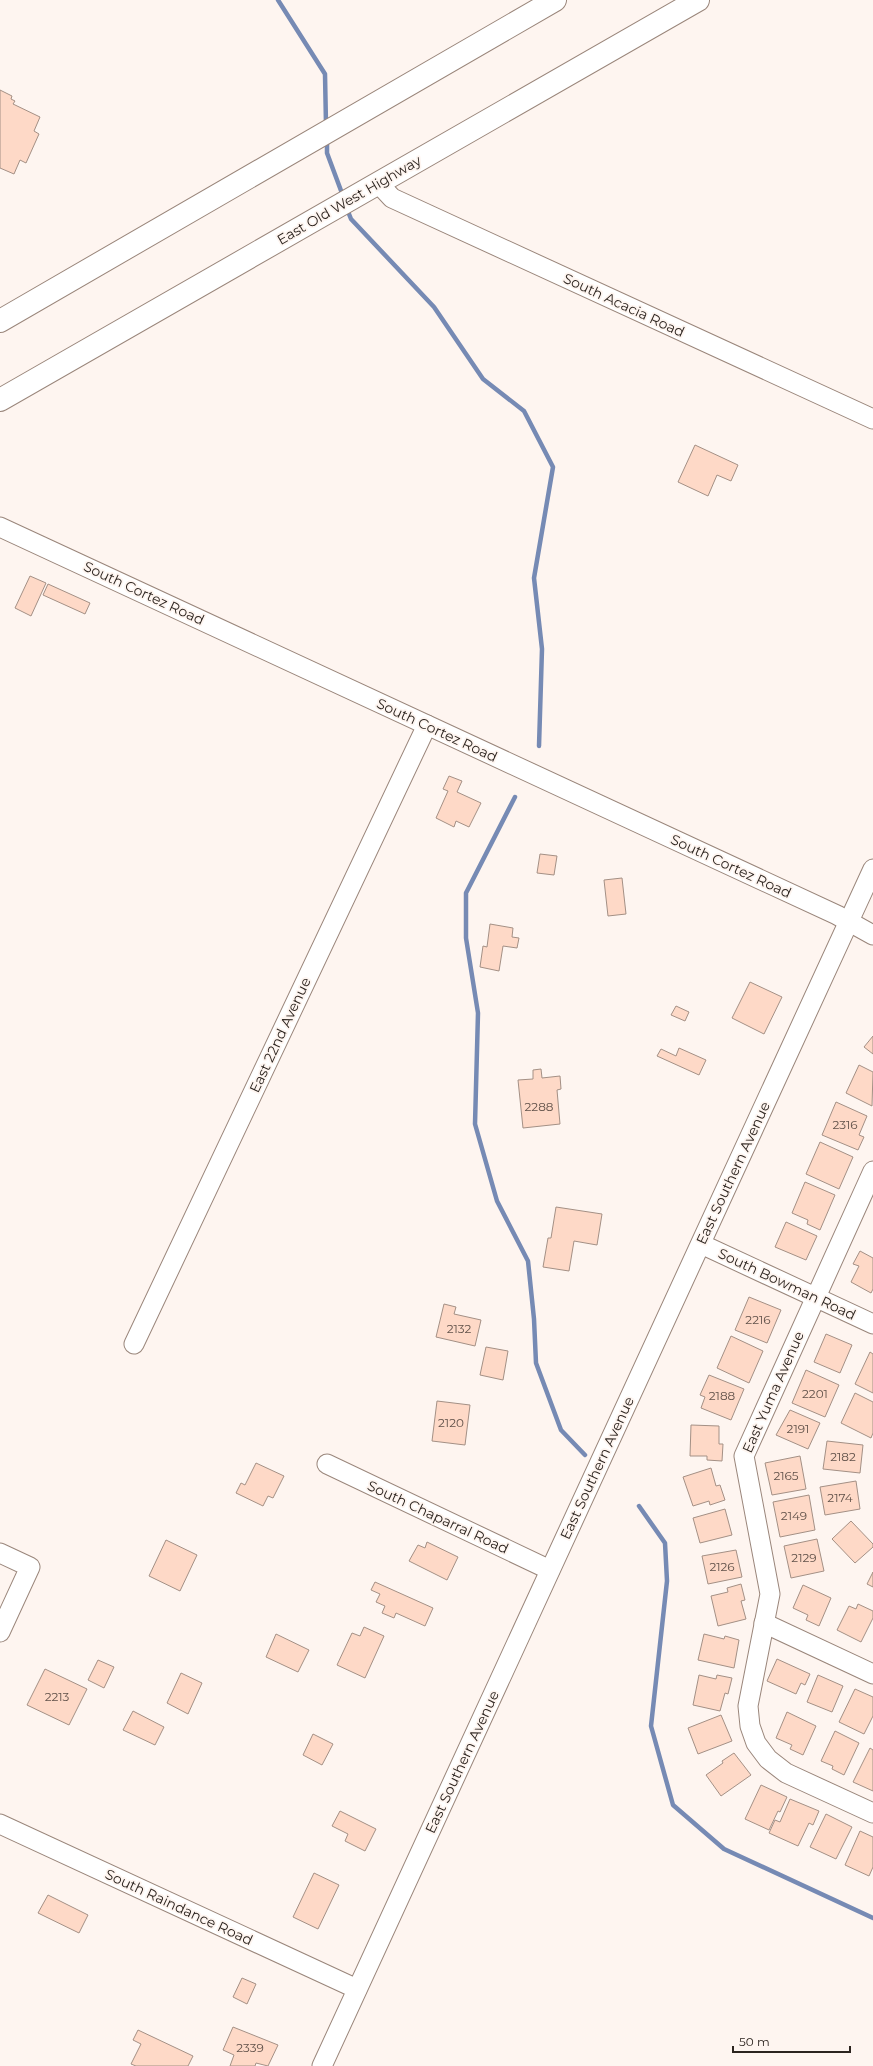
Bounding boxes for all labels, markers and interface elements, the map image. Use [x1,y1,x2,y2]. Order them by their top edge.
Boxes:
street label: East Old West Highway [274,151,425,249]
street label: South Acacia Road [560,269,688,341]
street label: South Cortez Road [81,557,207,629]
street label: South Cortez Road [374,694,500,766]
street label: South Cortez Road [668,830,794,902]
street label: East 22nd Avenue [245,975,315,1095]
house number: 2288 [525,1099,554,1114]
street label: East Southern Avenue [692,1099,774,1247]
house number: 2316 [832,1117,858,1132]
street label: South Bowman Road [715,1244,859,1324]
house number: 2216 [745,1312,771,1327]
house number: 2132 [447,1321,472,1336]
street label: East Yuma Avenue [738,1328,808,1456]
house number: 2201 [802,1386,828,1401]
house number: 2188 [709,1388,736,1403]
street label: East Southern Avenue [556,1394,638,1542]
house number: 2120 [438,1415,464,1430]
house number: 2191 [787,1421,809,1436]
house number: 2182 [830,1449,856,1464]
house number: 2165 [773,1468,799,1483]
street label: South Chaparral Road [364,1476,512,1558]
house number: 2174 [827,1490,853,1505]
house number: 2149 [781,1508,807,1523]
house number: 2129 [791,1550,817,1565]
house number: 2126 [709,1559,735,1574]
street label: East Southern Avenue [421,1688,503,1836]
house number: 2213 [45,1689,70,1704]
street label: South Raindance Road [102,1865,256,1949]
scale bar [733,2028,850,2054]
text: 50 m [739,2034,770,2049]
house number: 2339 [236,2040,264,2055]

